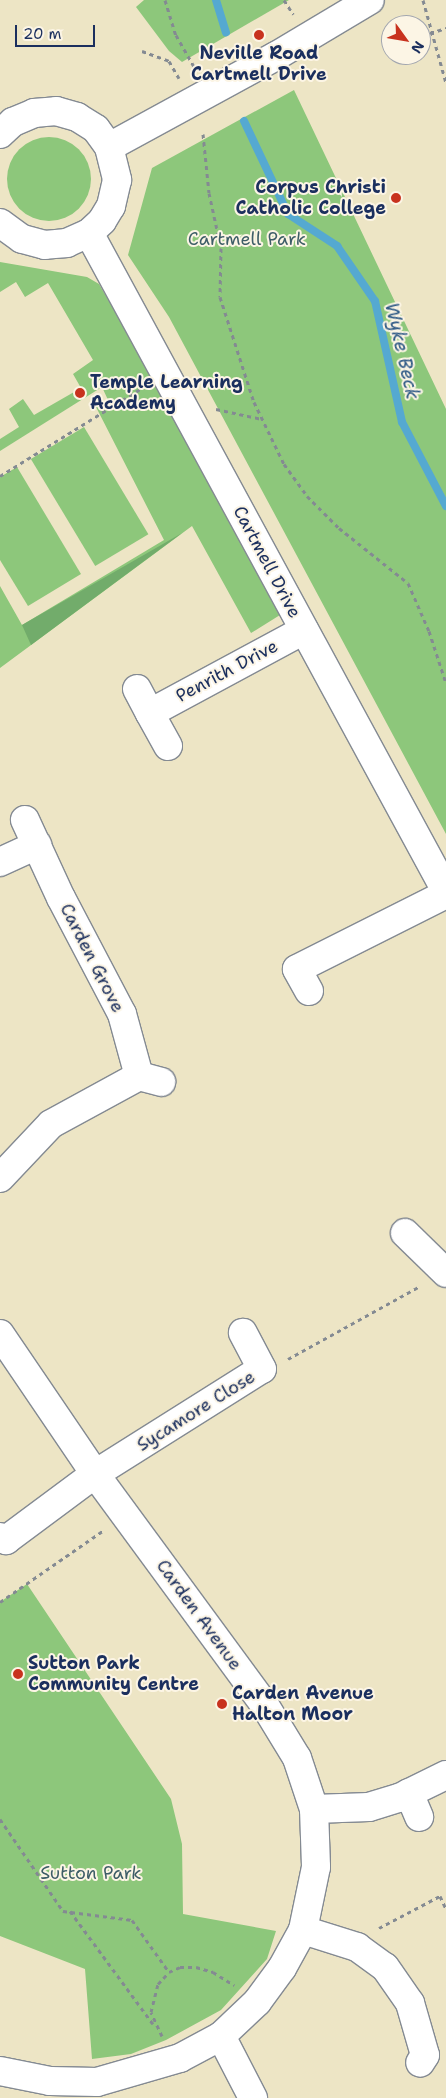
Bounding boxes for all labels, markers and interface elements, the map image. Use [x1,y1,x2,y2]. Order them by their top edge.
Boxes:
scale bar [18,15,98,47]
north arrow [381,15,431,65]
text: 20 m [23,24,62,44]
marker: Neville Road Cartmell Drive [253,29,265,41]
text: N [407,38,428,57]
place label: Neville Road Cartmell Drive [191,43,327,86]
place label: Corpus Christi Catholic College [236,177,386,220]
marker: Corpus Christi Catholic College [390,192,402,204]
park label: Cartmell Park [188,228,306,250]
water label: Wyke Beck [380,300,424,402]
place label: Temple Learning Academy [90,372,243,414]
marker: Temple Learning Academy [74,387,86,399]
street label: Cartmell Drive [228,502,306,622]
street label: Penrith Drive [172,635,282,707]
street label: Carden Grove [55,900,129,1016]
street label: Sycamore Close [133,1366,259,1456]
street label: Carden Avenue [152,1556,246,1674]
place label: Sutton Park Community Centre [28,1653,199,1696]
marker: Sutton Park Community Centre [12,1668,24,1680]
place label: Carden Avenue Halton Moor [232,1683,374,1726]
marker: Carden Avenue Halton Moor [216,1698,228,1710]
park label: Sutton Park [40,1862,142,1884]

